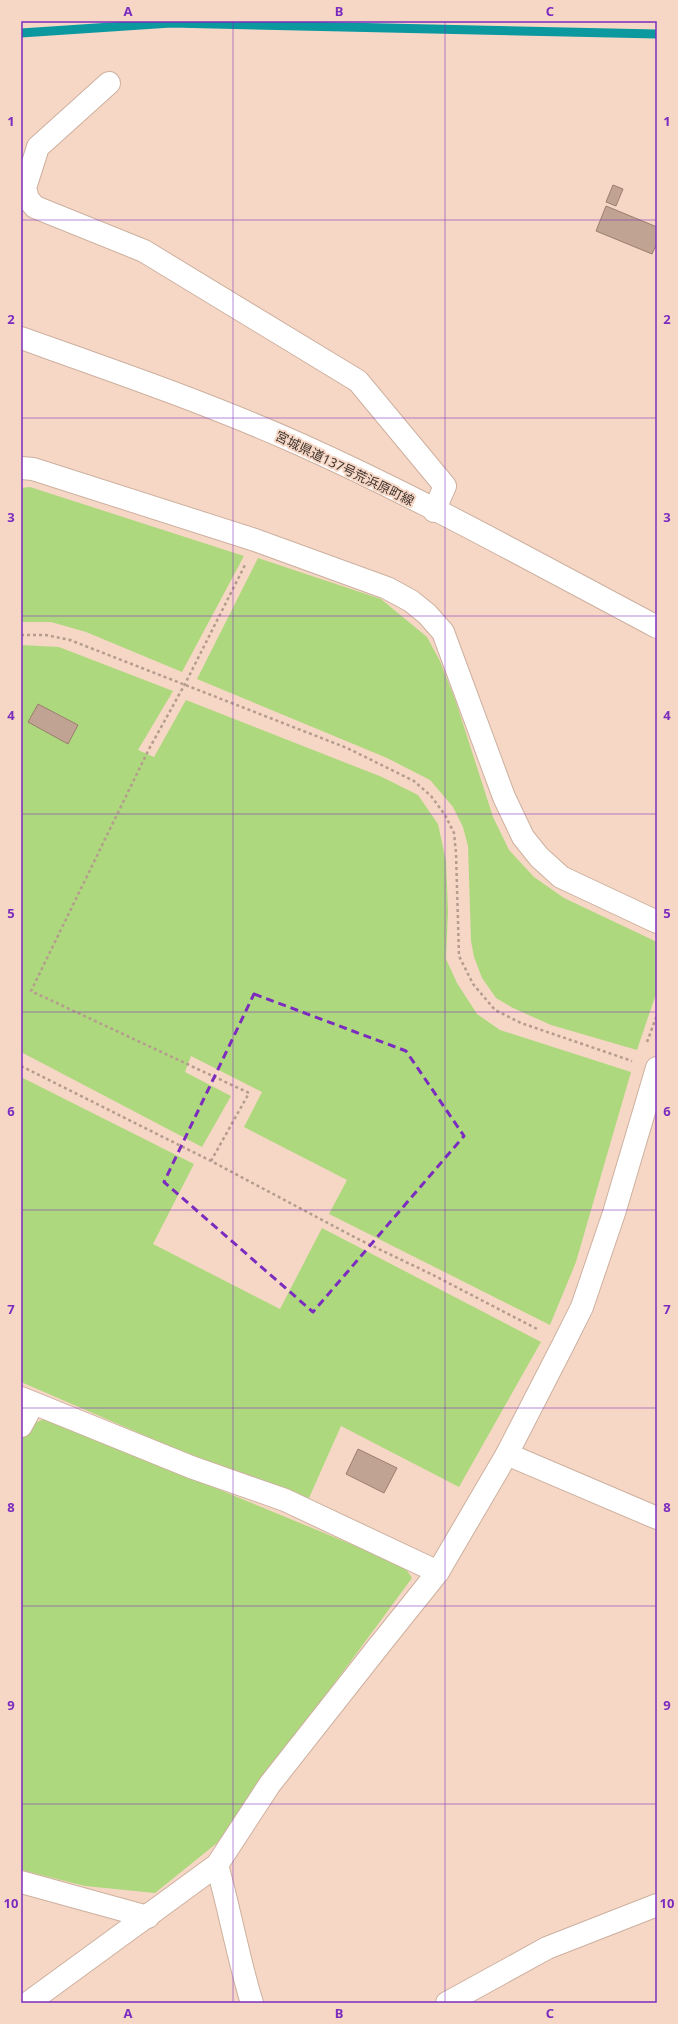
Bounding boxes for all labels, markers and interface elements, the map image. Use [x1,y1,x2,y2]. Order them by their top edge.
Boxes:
text: A [124,2,133,20]
text: B [335,2,343,20]
text: C [546,2,554,20]
text: 1 [7,112,15,130]
text: 1 [663,112,671,130]
text: 2 [7,310,15,328]
text: 2 [663,310,671,328]
street label: 宮城県道137号荒浜原町線 [273,427,417,509]
text: 3 [7,508,15,526]
text: 3 [663,508,671,526]
text: 4 [7,706,15,724]
text: 4 [663,706,671,724]
text: 5 [7,904,15,922]
text: 5 [663,904,671,922]
text: 6 [7,1102,15,1120]
text: 6 [663,1102,671,1120]
text: 7 [7,1300,15,1318]
text: 7 [663,1300,671,1318]
text: 8 [7,1498,15,1516]
text: 8 [663,1498,671,1516]
text: 9 [7,1696,15,1714]
text: 9 [663,1696,671,1714]
text: 10 [4,1894,18,1912]
text: 10 [660,1894,674,1912]
text: A [124,2004,133,2022]
text: B [335,2004,343,2022]
text: C [546,2004,554,2022]

